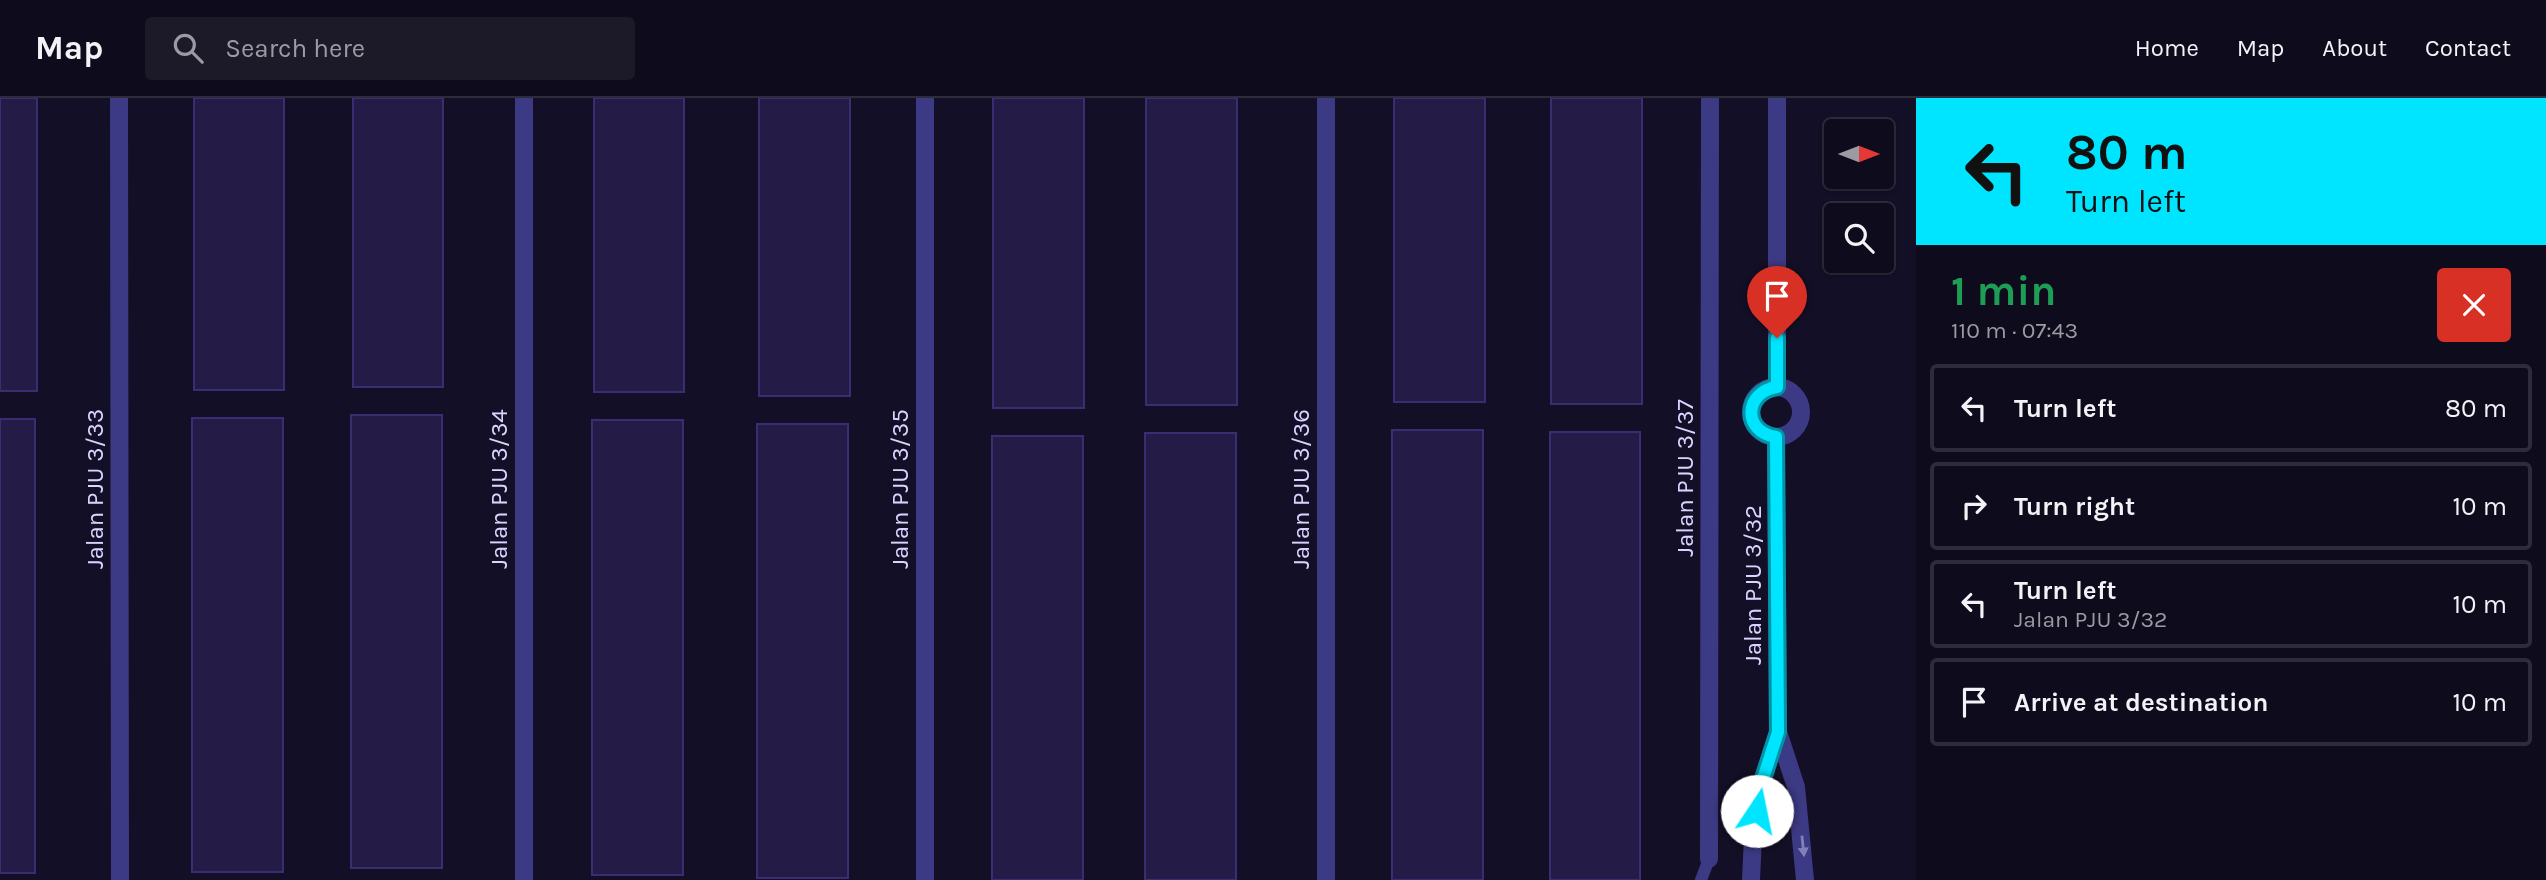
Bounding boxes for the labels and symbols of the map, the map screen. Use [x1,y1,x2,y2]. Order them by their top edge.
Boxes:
north arrow [1824,119,1894,189]
pin [1747,266,1807,338]
street label: Jalan PJU 3/37 [1671,399,1699,557]
street label: Jalan PJU 3/33 [81,409,109,569]
street label: Jalan PJU 3/34 [485,409,513,569]
street label: Jalan PJU 3/35 [886,409,914,569]
street label: Jalan PJU 3/36 [1287,409,1315,569]
street label: Jalan PJU 3/32 [1739,505,1767,665]
position arrow [1720,774,1794,848]
one-way arrow [1798,835,1809,857]

